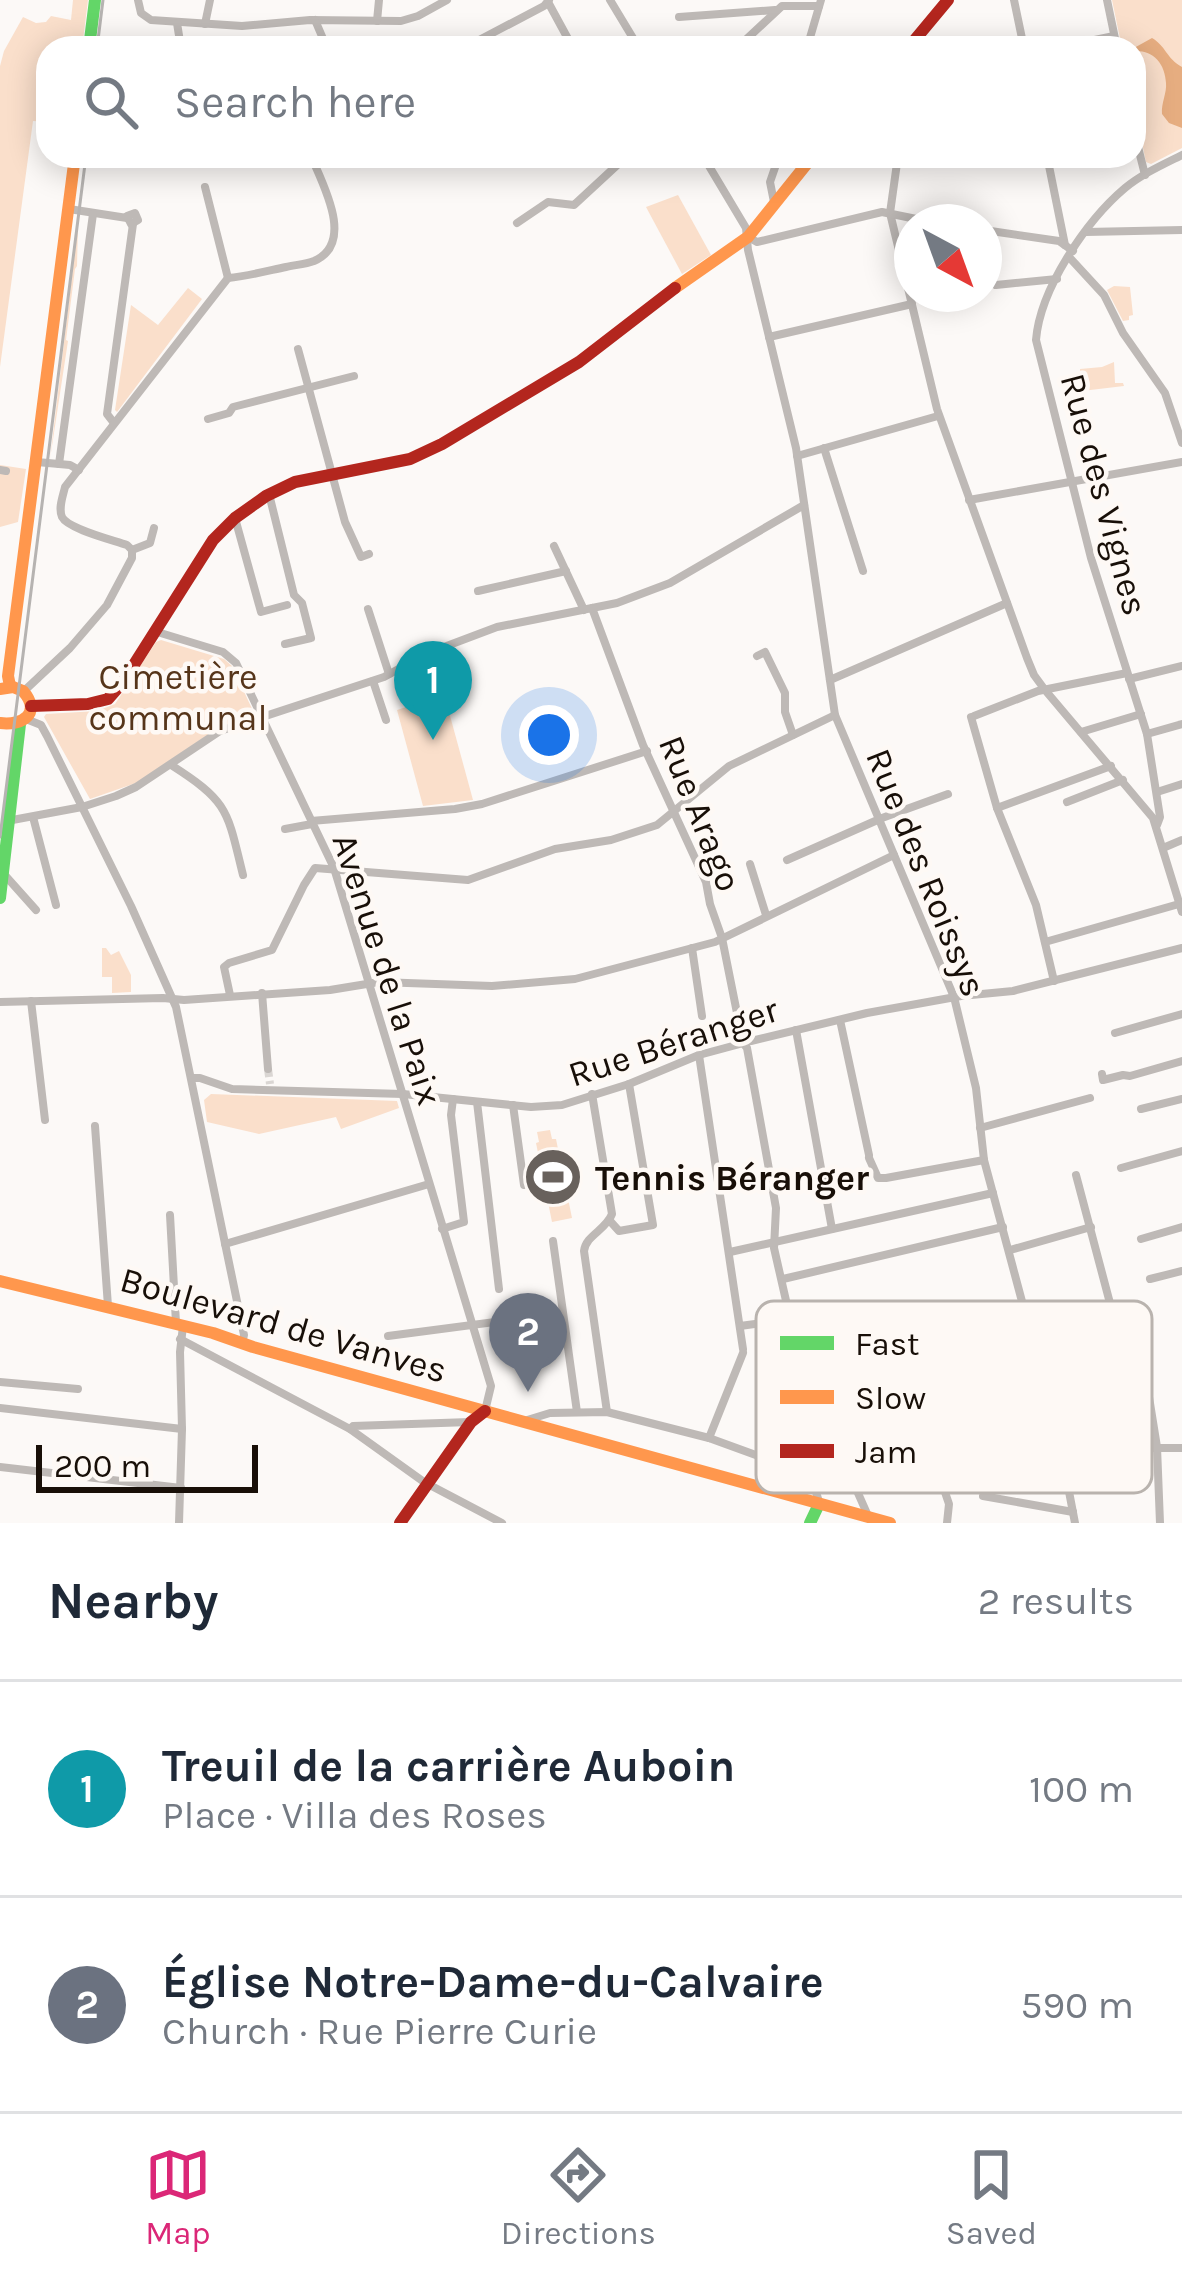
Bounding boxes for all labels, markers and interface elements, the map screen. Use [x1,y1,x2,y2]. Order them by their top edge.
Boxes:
search box [36,36,1146,168]
icon: search [78,69,144,135]
text: Search here [174,76,416,128]
north arrow [894,204,1002,312]
street label: Rue des Vignes [1052,369,1156,620]
pin: 1 [394,641,472,740]
park label: Cimetière communal [88,656,268,739]
your location [519,705,579,765]
street label: Rue Arago [650,729,750,897]
street label: Rue des Roissys [857,742,995,1002]
street label: Avenue de la Paix [323,828,451,1110]
street label: Rue Béranger [563,988,784,1096]
sports icon: Tennis Béranger [522,1146,584,1208]
place label: Tennis Béranger [595,1157,869,1200]
street label: Boulevard de Vanves [116,1258,452,1392]
pin: 2 [489,1293,567,1392]
legend [756,1301,1152,1493]
text: Fast [855,1325,919,1363]
text: Slow [855,1379,926,1417]
text: Jam [855,1433,917,1471]
scale bar [36,1439,258,1492]
text: 200 m [54,1447,151,1485]
text: Nearby [48,1571,218,1631]
text: 2 results [978,1578,1134,1624]
text: Treuil de la carrière Auboin [162,1740,735,1792]
text: 1 [80,1766,94,1812]
text: 100 m [1029,1766,1134,1812]
text: Place · Villa des Roses [162,1792,547,1838]
text: Église Notre-Dame-du-Calvaire [162,1956,824,2008]
text: 2 [75,1982,99,2028]
text: 590 m [1020,1982,1134,2028]
text: Church · Rue Pierre Curie [162,2008,597,2054]
tab: Map [145,2142,211,2252]
tab: Directions [501,2142,656,2252]
tab: Saved [946,2142,1037,2252]

